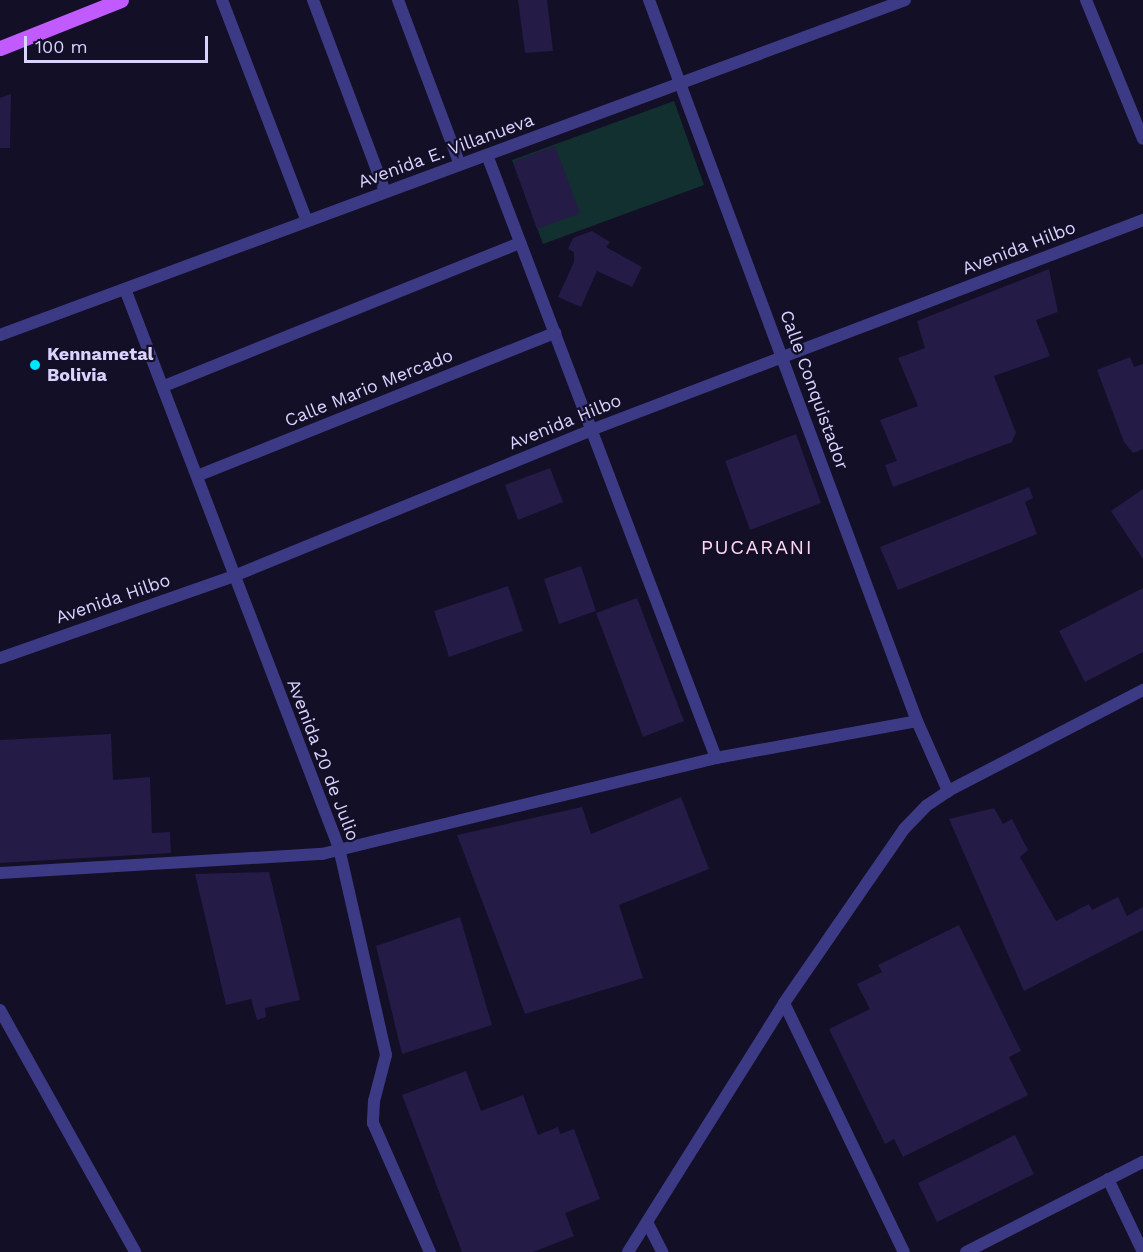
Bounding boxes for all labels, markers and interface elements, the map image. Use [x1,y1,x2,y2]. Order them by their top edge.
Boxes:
scale bar [27,24,212,62]
text: 100 m [35,36,88,57]
street label: Avenida E. Villanueva [355,109,537,193]
street label: Avenida Hilbo [959,216,1079,280]
street label: Calle Conquistador [775,307,853,473]
place label: Kennametal Bolivia [47,344,153,386]
street label: Calle Mario Mercado [282,344,456,432]
marker: Kennametal Bolivia [28,358,42,372]
street label: Avenida Hilbo [505,389,625,455]
district label: PUCARANI [701,535,813,559]
street label: Avenida Hilbo [53,569,173,629]
street label: Avenida 20 de Julio [282,676,364,844]

